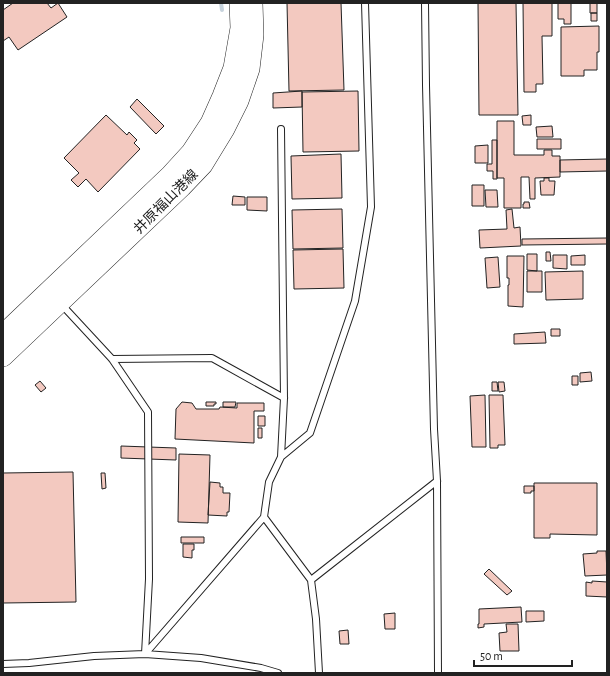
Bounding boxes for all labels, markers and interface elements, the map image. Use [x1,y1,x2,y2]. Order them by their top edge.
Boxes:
street label: 井原福山港線 [130,166,201,237]
scale bar [474,642,572,668]
text: 50 m [480,650,503,662]

